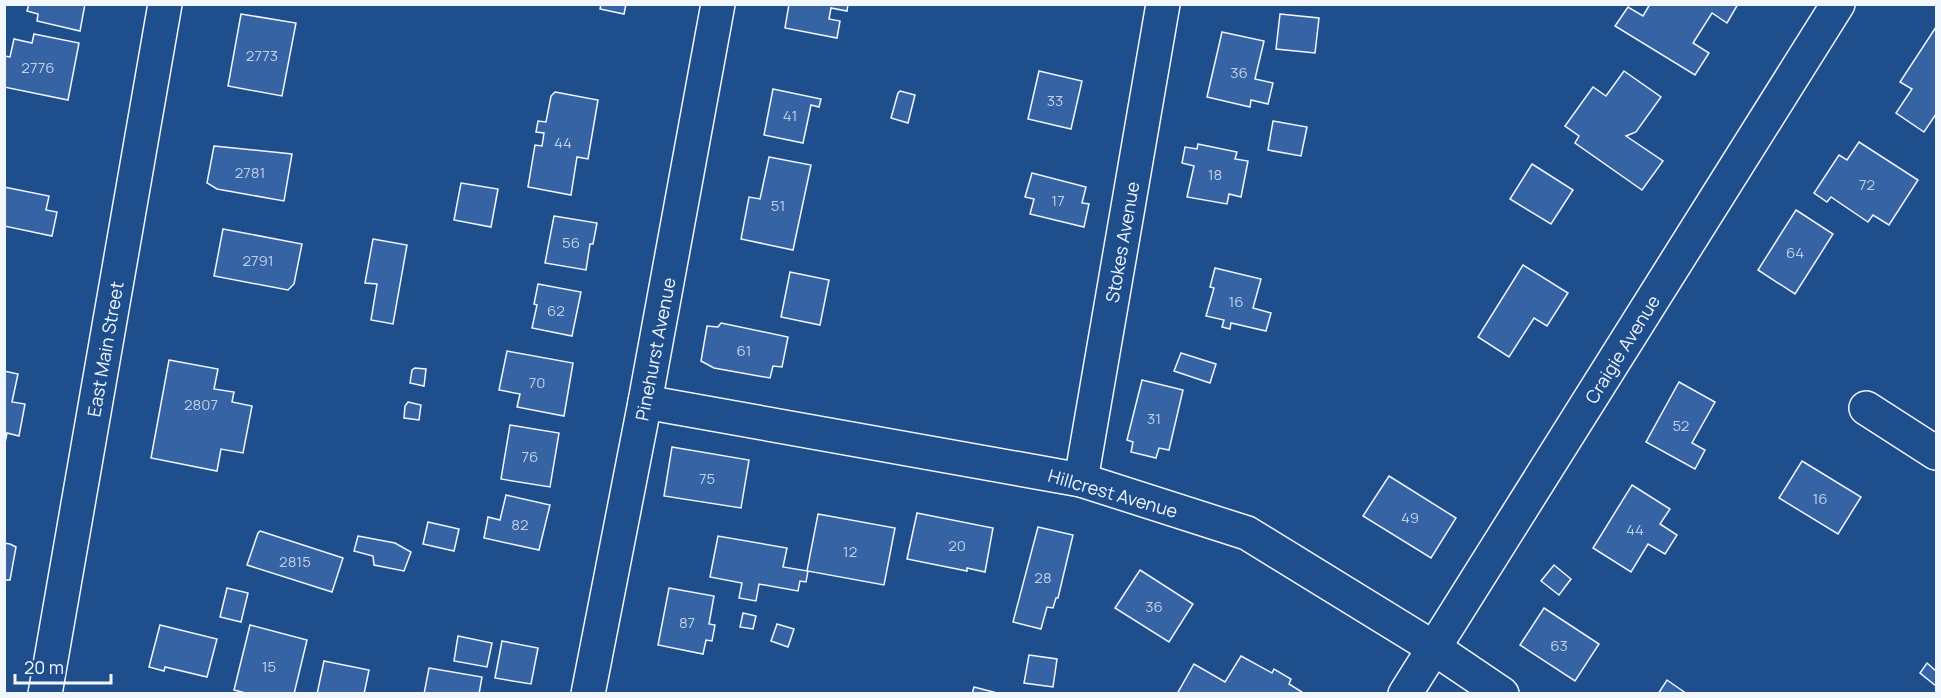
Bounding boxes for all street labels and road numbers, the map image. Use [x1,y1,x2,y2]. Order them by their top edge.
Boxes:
street label: Stokes Avenue [1100,180,1144,304]
street label: Pinehurst Avenue [629,275,681,423]
street label: East Main Street [81,279,129,419]
street label: Craigie Avenue [1579,290,1665,408]
street label: Hillcrest Avenue [1045,463,1181,523]

